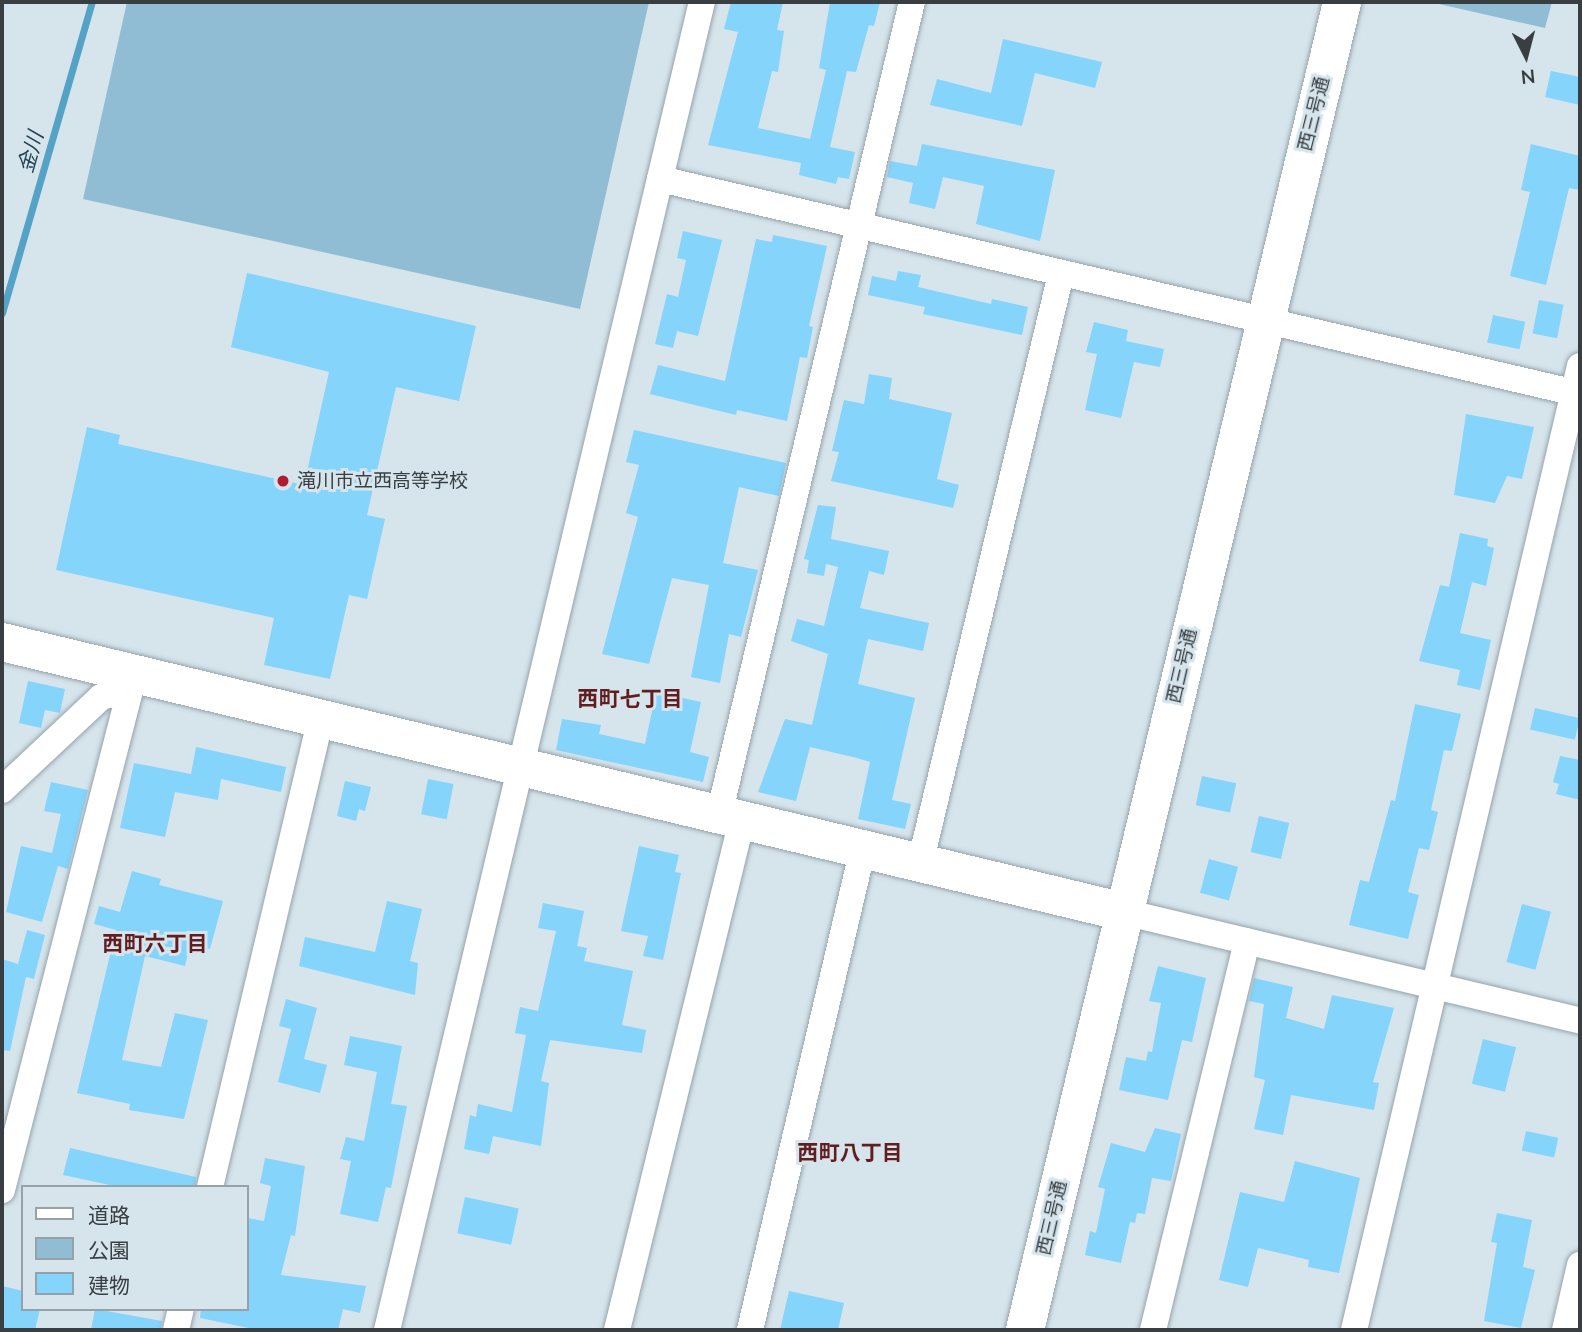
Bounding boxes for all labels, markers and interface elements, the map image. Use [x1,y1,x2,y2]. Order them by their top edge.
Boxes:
north arrow [1491,21,1561,91]
text: N [1520,64,1537,90]
street label: 西三号通 [1294,74,1334,154]
water label: 金川 [12,128,48,176]
place label: 滝川市立西高等学校 [297,470,468,492]
marker: 滝川市立西高等学校 [275,473,291,489]
street label: 西三号通 [1162,626,1202,706]
district label: 西町七丁目 [578,685,682,711]
district label: 西町六丁目 [103,930,207,956]
district label: 西町八丁目 [798,1139,902,1165]
street label: 西三号通 [1032,1178,1072,1258]
legend [21,1185,248,1311]
text: 道路 [88,1202,130,1228]
text: 公園 [88,1237,130,1263]
text: 建物 [88,1272,130,1298]

